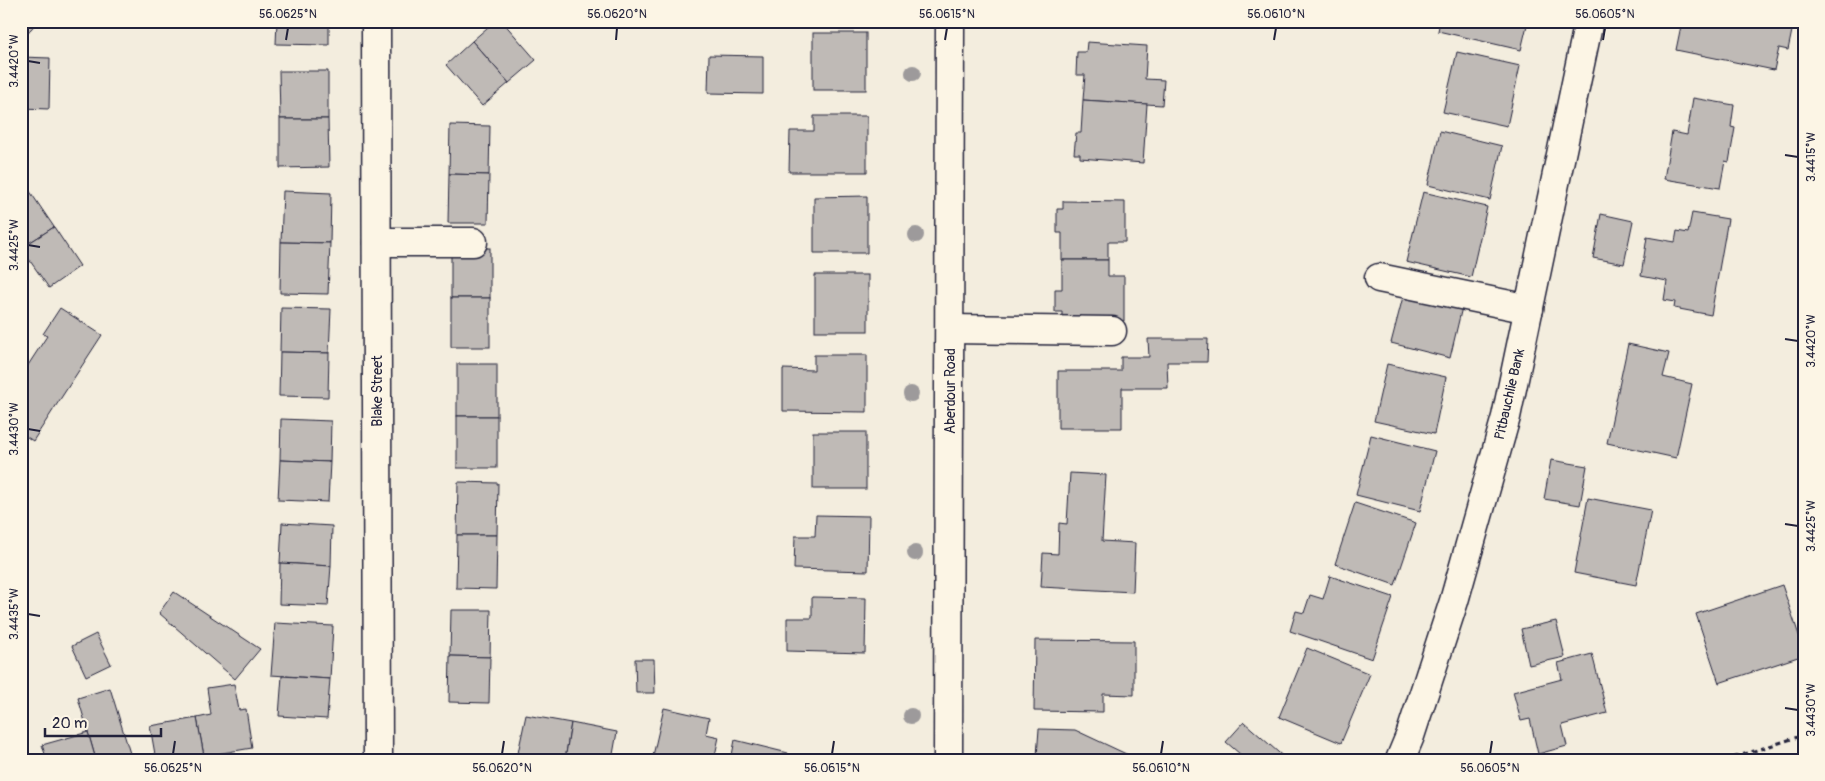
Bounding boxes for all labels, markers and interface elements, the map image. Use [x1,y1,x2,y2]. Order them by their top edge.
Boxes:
text: 56.0625°N [259,7,317,22]
text: 56.0620°N [587,7,647,22]
text: 56.0615°N [919,7,975,22]
text: 56.0610°N [1247,7,1305,22]
text: 56.0605°N [1575,7,1635,22]
text: 3.4420°W [7,34,22,88]
text: 3.4415°W [1804,132,1819,182]
text: 3.4425°W [7,219,22,271]
text: 3.4420°W [1804,314,1819,368]
street label: Pitbauchlie Bank [1491,347,1528,441]
street label: Aberdour Road [942,348,959,434]
street label: Blake Street [369,355,386,427]
text: 3.4430°W [7,402,22,456]
text: 3.4425°W [1804,500,1819,552]
text: 3.4435°W [7,588,22,640]
text: 3.4430°W [1804,683,1819,737]
scale bar [45,706,161,738]
text: 20 m [52,714,87,733]
text: 56.0625°N [144,761,202,776]
text: 56.0620°N [472,761,532,776]
text: 56.0615°N [804,761,860,776]
text: 56.0610°N [1132,761,1190,776]
text: 56.0605°N [1460,761,1520,776]

